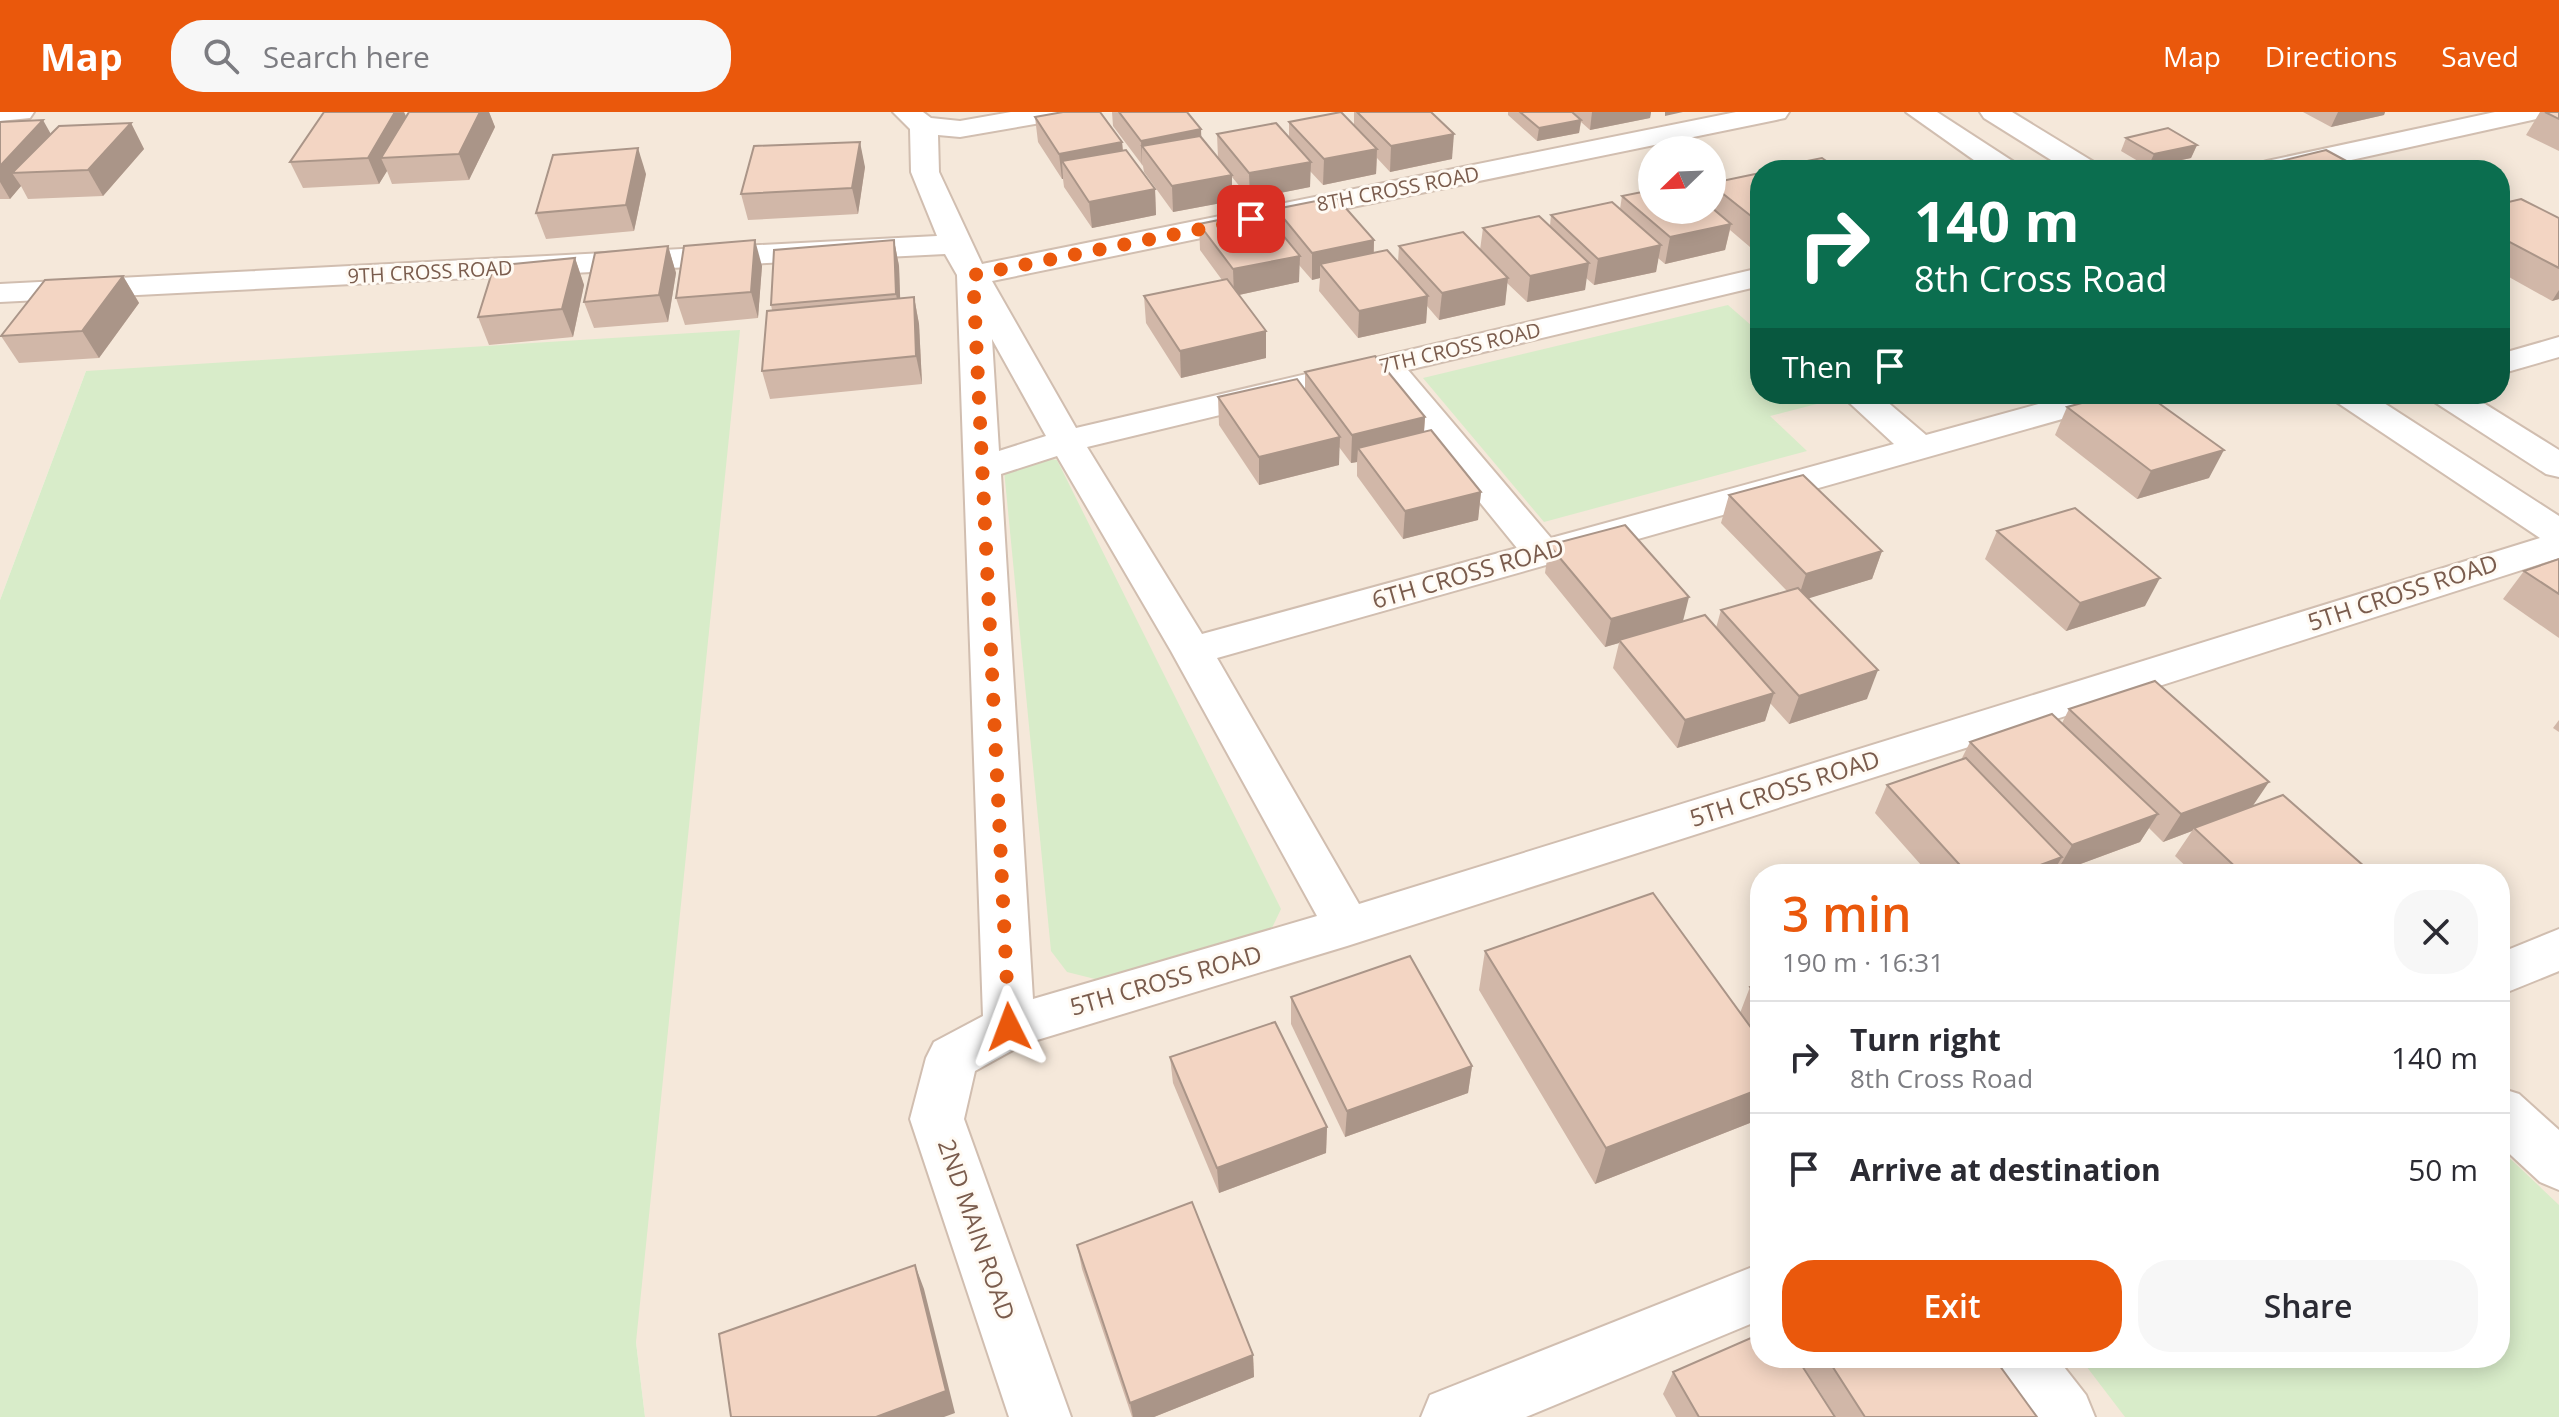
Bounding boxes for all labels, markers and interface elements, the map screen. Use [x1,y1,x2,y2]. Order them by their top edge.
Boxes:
search box [171,20,731,92]
text: Map [40,30,123,82]
icon: search [199,34,243,78]
text: Search here [263,36,430,77]
text: Map [2163,37,2221,75]
text: Directions [2265,37,2397,75]
text: Saved [2441,37,2519,75]
north arrow [1638,136,1726,224]
map controls [1638,136,1726,224]
street label: 8TH CROSS ROAD [1314,160,1482,218]
text: 140 m [1914,182,2080,258]
pin [1217,185,1285,253]
icon: right [1782,192,1886,296]
icon: arrive [1229,197,1273,241]
street label: 9TH CROSS ROAD [347,254,513,289]
text: 8th Cross Road [1914,254,2167,303]
street label: 7TH CROSS ROAD [1376,316,1543,379]
icon: arrive [1868,344,1912,388]
text: Then [1782,346,1852,387]
street label: 6TH CROSS ROAD [1368,529,1567,616]
street label: 5TH CROSS ROAD [2303,545,2502,638]
street label: 5TH CROSS ROAD [1685,741,1884,834]
text: 3 min [1782,881,1912,946]
button: close [2394,890,2478,974]
street label: 5TH CROSS ROAD [1066,936,1265,1023]
text: 190 m · 16:31 [1782,944,1944,980]
position arrow [967,985,1051,1069]
text: Turn right [1850,1019,2001,1060]
icon: right [1782,1035,1826,1079]
text: 140 m [2391,1037,2478,1078]
text: 8th Cross Road [1850,1060,2033,1096]
street label: 2ND MAIN ROAD [931,1135,1024,1324]
icon: arrive [1782,1147,1826,1191]
text: Arrive at destination [1850,1149,2161,1190]
text: 50 m [2408,1149,2478,1190]
button: Exit [1782,1260,2122,1352]
button: Share [2138,1260,2478,1352]

